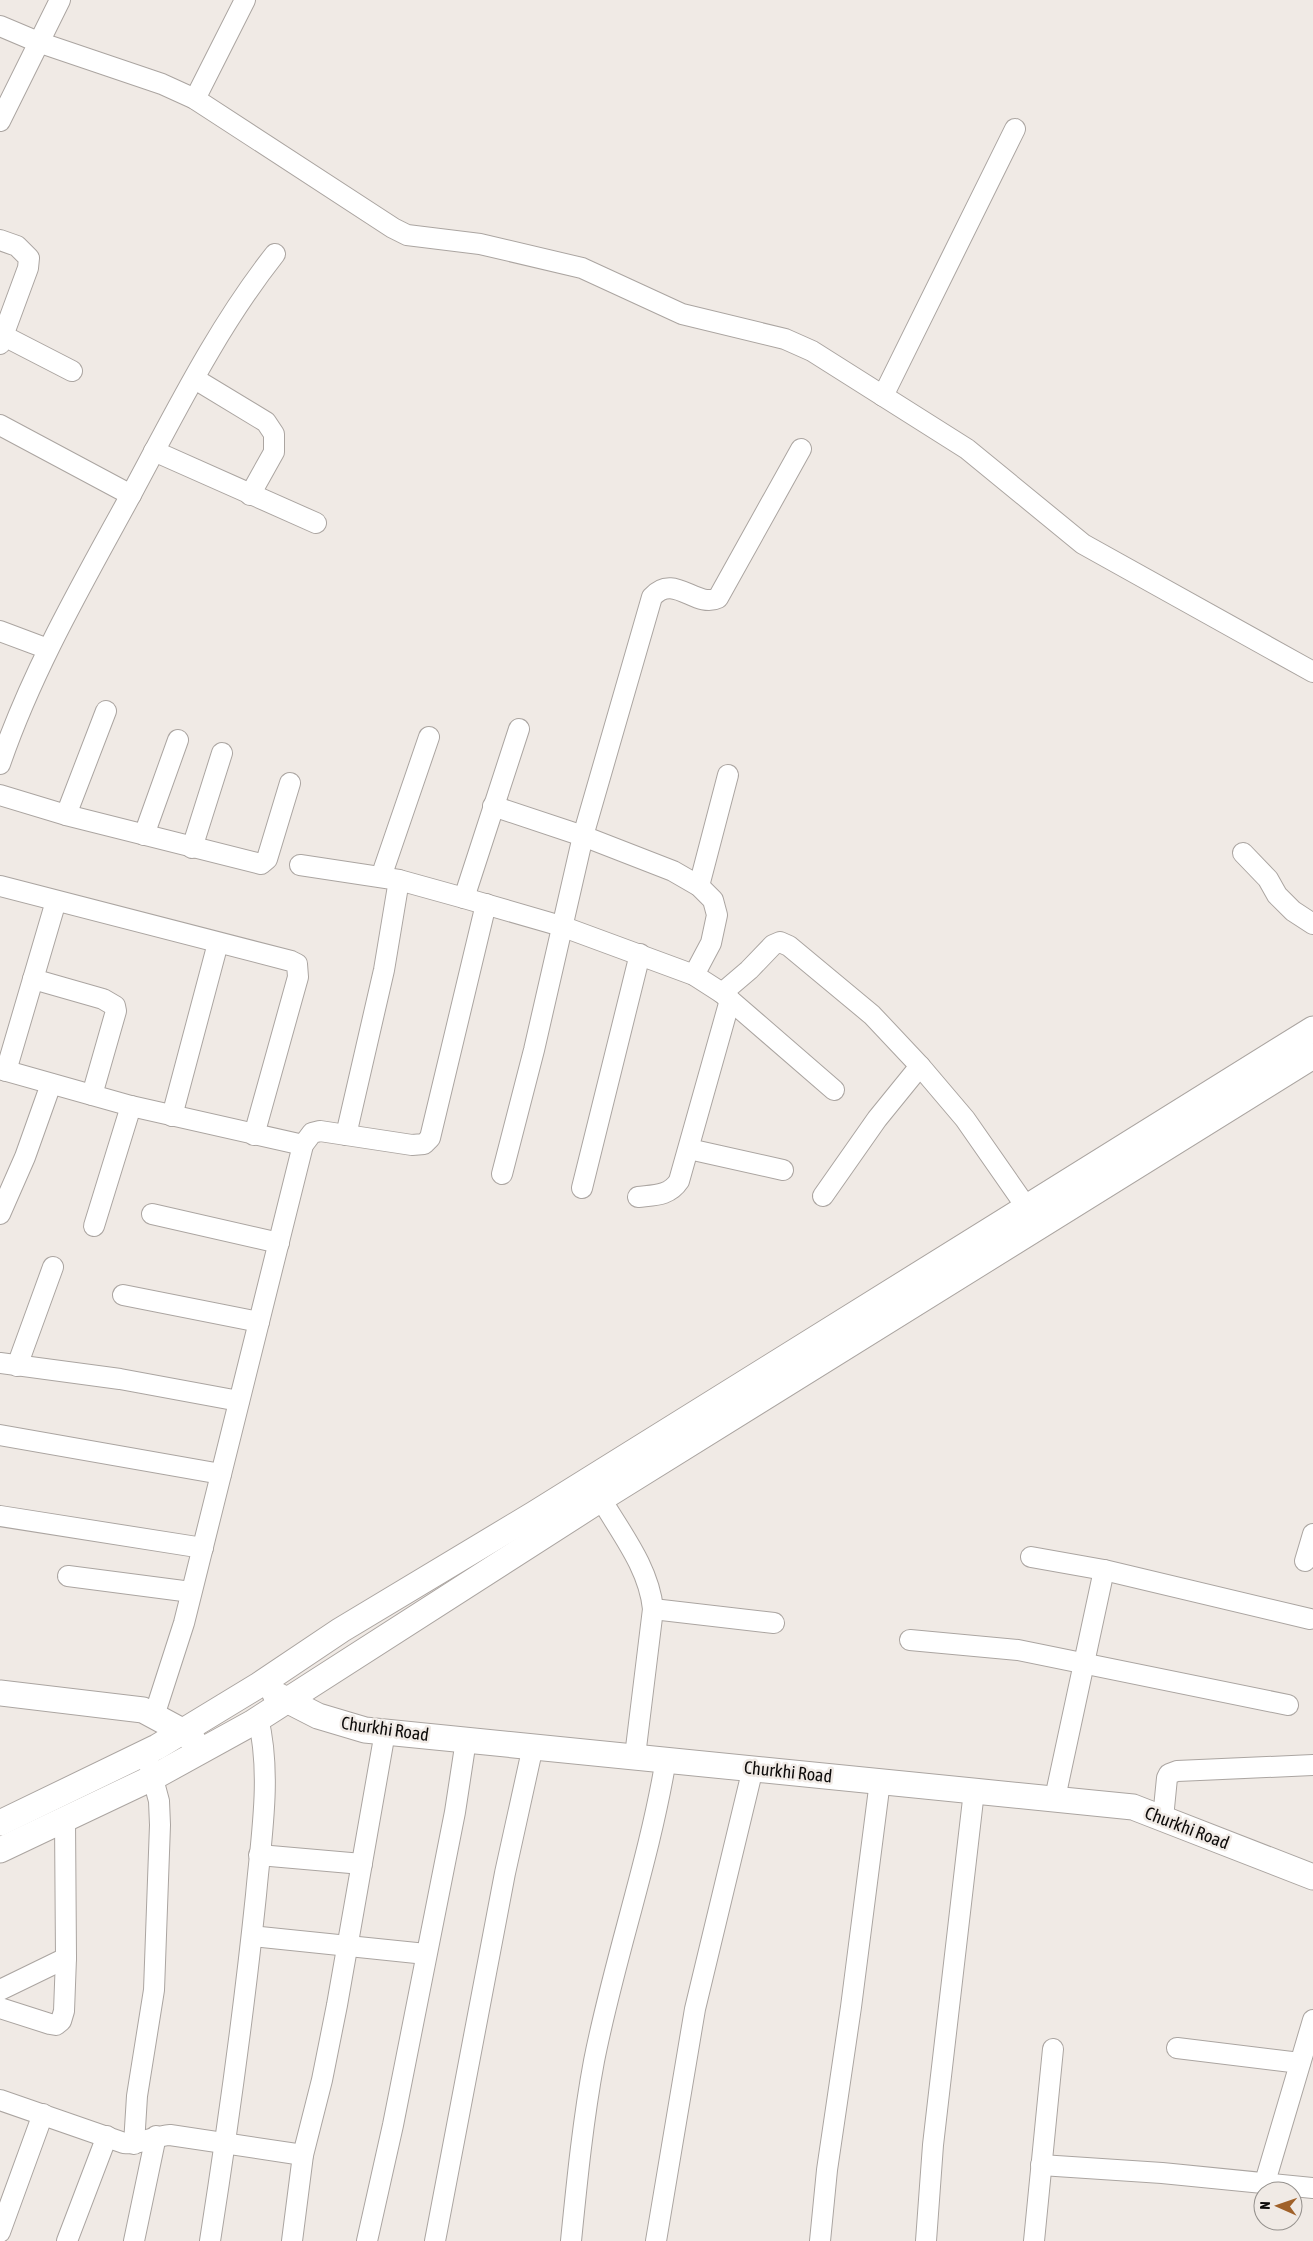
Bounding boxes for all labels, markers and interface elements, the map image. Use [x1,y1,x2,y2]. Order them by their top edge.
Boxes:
street label: Churkhi Road [340,1712,430,1745]
street label: Churkhi Road [743,1756,833,1787]
street label: Churkhi Road [1142,1802,1232,1853]
north arrow [1253,2181,1303,2231]
text: N [1257,2201,1273,2210]

